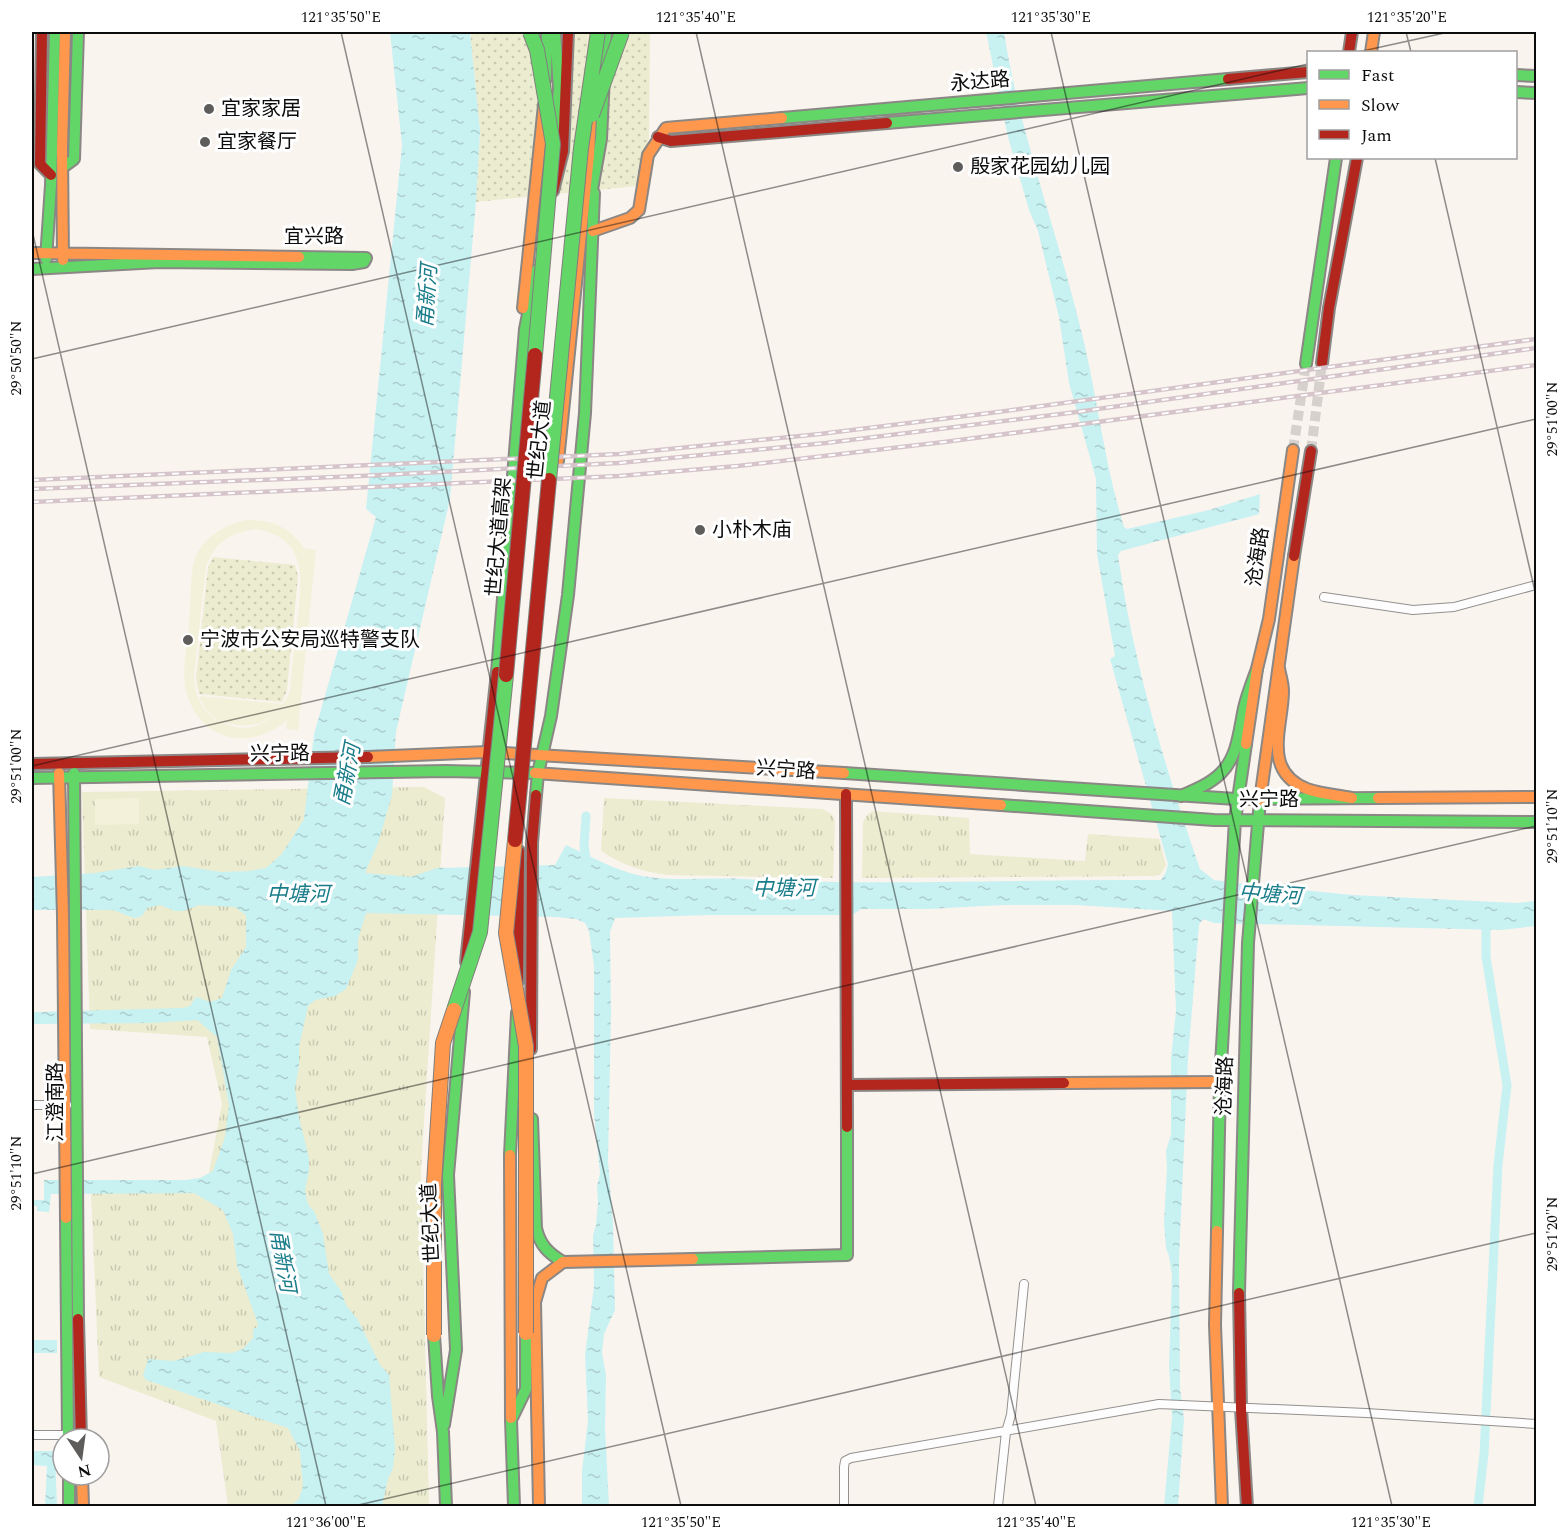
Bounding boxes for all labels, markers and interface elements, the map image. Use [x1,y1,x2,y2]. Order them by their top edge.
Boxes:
text: 121°35'50"E [301,6,381,29]
text: 121°35'40"E [656,6,736,29]
text: 121°35'30"E [1011,6,1091,29]
text: 121°35'20"E [1367,6,1447,29]
legend [1307,51,1517,159]
text: Fast [1361,62,1394,89]
street label: 永达路 [949,64,1011,100]
text: Slow [1361,92,1400,119]
place label: 宜家家居 [221,94,301,124]
marker: 宜家家居 [202,102,216,116]
text: Jam [1361,122,1392,149]
place label: 宜家餐厅 [217,127,297,157]
marker: 宜家餐厅 [198,135,212,149]
place label: 殷家花园幼儿园 [970,152,1110,182]
marker: 殷家花园幼儿园 [951,160,965,174]
street label: 宜兴路 [284,222,344,252]
water label: 甬新河 [410,259,446,329]
text: 29°50'50"N [5,320,28,396]
text: 29°51'00"N [1541,381,1564,457]
street label: 世纪大道 [521,399,559,481]
street label: 世纪大道高架 [479,476,519,598]
place label: 小朴木庙 [712,515,792,545]
marker: 小朴木庙 [693,523,707,537]
street label: 沧海路 [1239,525,1277,589]
place label: 宁波市公安局巡特警支队 [200,625,420,655]
marker: 宁波市公安局巡特警支队 [181,633,195,647]
text: 29°51'00"N [5,728,28,804]
water label: 甬新河 [326,737,370,809]
street label: 兴宁路 [250,738,310,770]
street label: 兴宁路 [755,753,817,787]
street label: 兴宁路 [1239,785,1299,815]
text: 29°51'10"N [1541,788,1564,864]
water label: 中塘河 [753,873,819,905]
water label: 中塘河 [1237,877,1307,913]
water label: 中塘河 [267,879,333,911]
street label: 沧海路 [1209,1055,1241,1117]
street label: 江澄南路 [41,1062,71,1142]
text: 29°51'10"N [5,1135,28,1211]
street label: 世纪大道 [414,1182,448,1264]
text: 29°51'20"N [1541,1196,1564,1272]
water label: 甬新河 [261,1227,304,1299]
north arrow [51,1427,111,1487]
text: N [75,1457,93,1484]
text: 121°36'00"E [286,1511,366,1534]
text: 121°35'50"E [641,1511,721,1534]
text: 121°35'40"E [996,1511,1076,1534]
text: 121°35'30"E [1351,1511,1431,1534]

